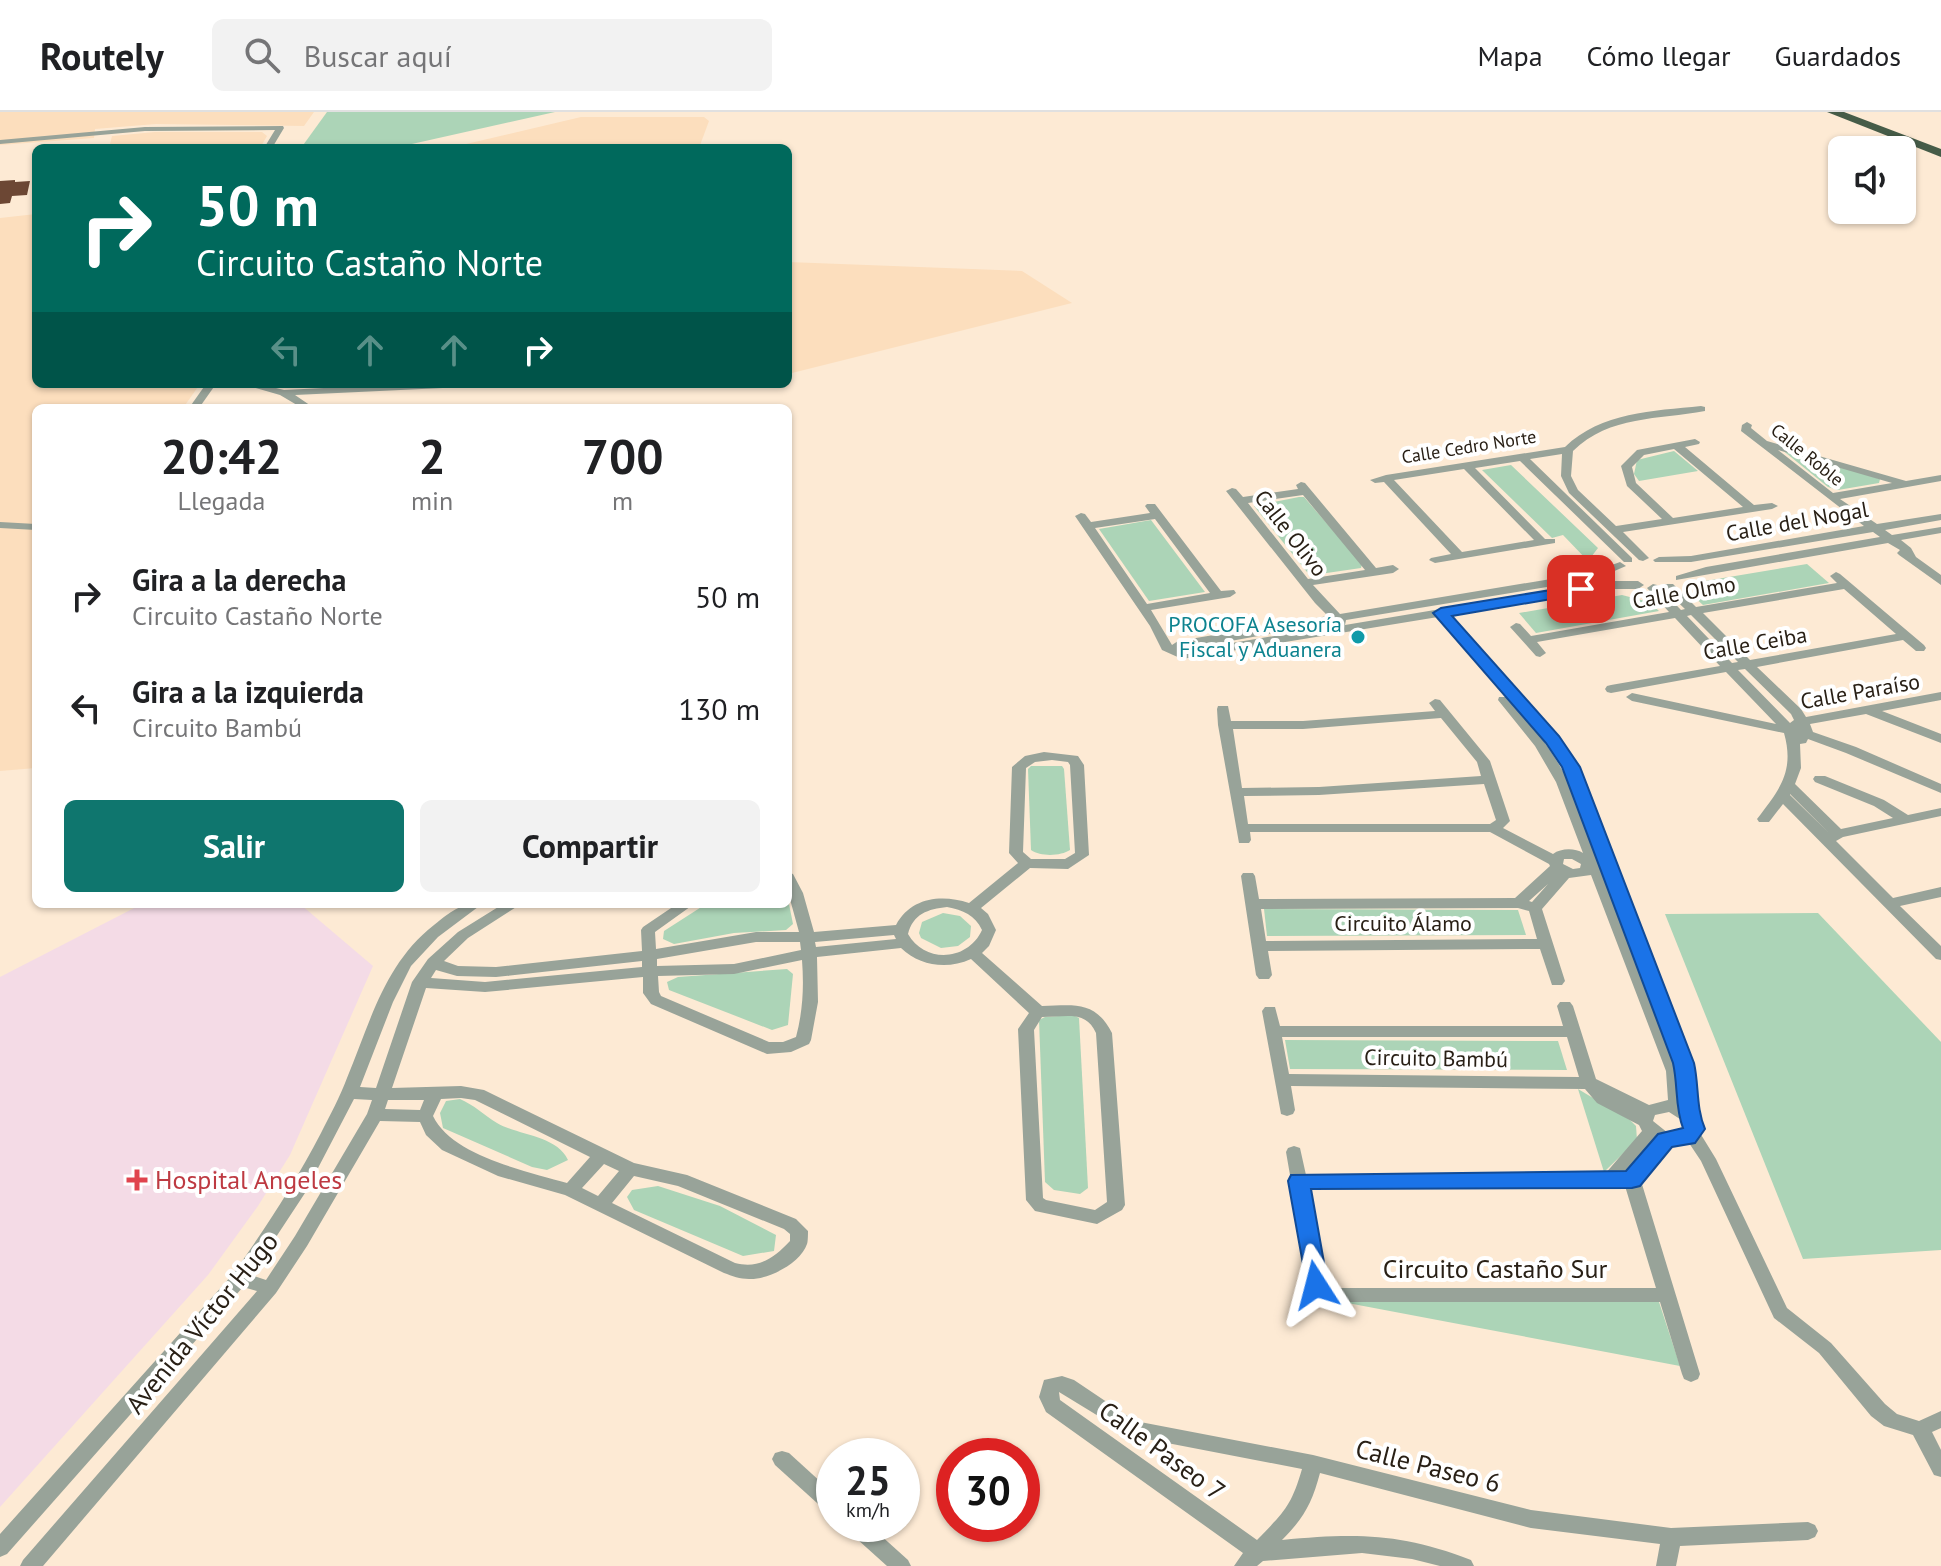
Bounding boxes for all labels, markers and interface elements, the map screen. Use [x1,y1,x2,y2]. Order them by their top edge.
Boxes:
search box [212,19,772,91]
text: Routely [40,31,164,80]
icon: search [240,33,284,77]
text: Buscar aquí [304,36,452,75]
text: Mapa [1478,37,1543,74]
text: Cómo llegar [1587,37,1731,74]
text: Guardados [1775,37,1901,74]
map controls [1828,136,1916,224]
button: sound [1828,136,1916,224]
text: 50 m [196,169,319,241]
icon: right [64,176,168,280]
text: Circuito Castaño Norte [196,239,543,286]
icon: left [264,328,308,372]
icon: ahead [348,328,392,372]
icon: ahead [432,328,476,372]
icon: right [516,328,560,372]
street label: Calle Roble [1766,418,1848,491]
text: 20:42 [161,425,282,487]
text: 2 [418,425,446,487]
text: 700 [582,425,663,487]
street label: Calle Cedro Norte [1400,425,1538,468]
text: Llegada [178,484,265,517]
text: min [411,484,453,517]
text: m [612,484,633,517]
street label: Calle Olivo [1248,484,1334,582]
street label: Calle del Nogal [1724,495,1871,547]
pin [1547,555,1615,623]
text: Gira a la derecha [132,560,346,599]
icon: arrive [1559,567,1603,611]
street label: Calle Olmo [1630,569,1738,615]
icon: right [64,574,108,618]
text: 50 m [695,577,760,616]
text: Circuito Castaño Norte [132,599,383,632]
place label: PROCOFA Asesoría Fiscal y Aduanera [1168,610,1342,663]
street label: Calle Ceiba [1701,620,1809,666]
marker: PROCOFA Asesoría Fiscal y Aduanera [1349,628,1367,646]
street label: Calle Paraíso [1798,667,1922,715]
text: Gira a la izquierda [132,672,364,711]
icon: left [64,686,108,730]
text: 130 m [679,689,760,728]
text: Circuito Bambú [132,711,302,744]
button: Salir [64,800,404,892]
button: Compartir [420,800,760,892]
street label: Circuito Álamo [1334,909,1472,937]
street label: Circuito Bambú [1364,1043,1508,1073]
place label: Hospital Angeles [155,1163,342,1196]
marker: Hospital Angeles [126,1169,148,1191]
street label: Avenida Víctor Hugo [118,1225,285,1420]
position arrow [1274,1243,1358,1327]
street label: Circuito Castaño Sur [1383,1252,1607,1285]
street label: Calle Paseo 7 [1093,1394,1232,1507]
street label: Calle Paseo 6 [1352,1432,1504,1499]
speed limit sign: 30 [936,1438,1040,1542]
text: 25 [845,1454,891,1506]
text: km/h [846,1497,890,1523]

